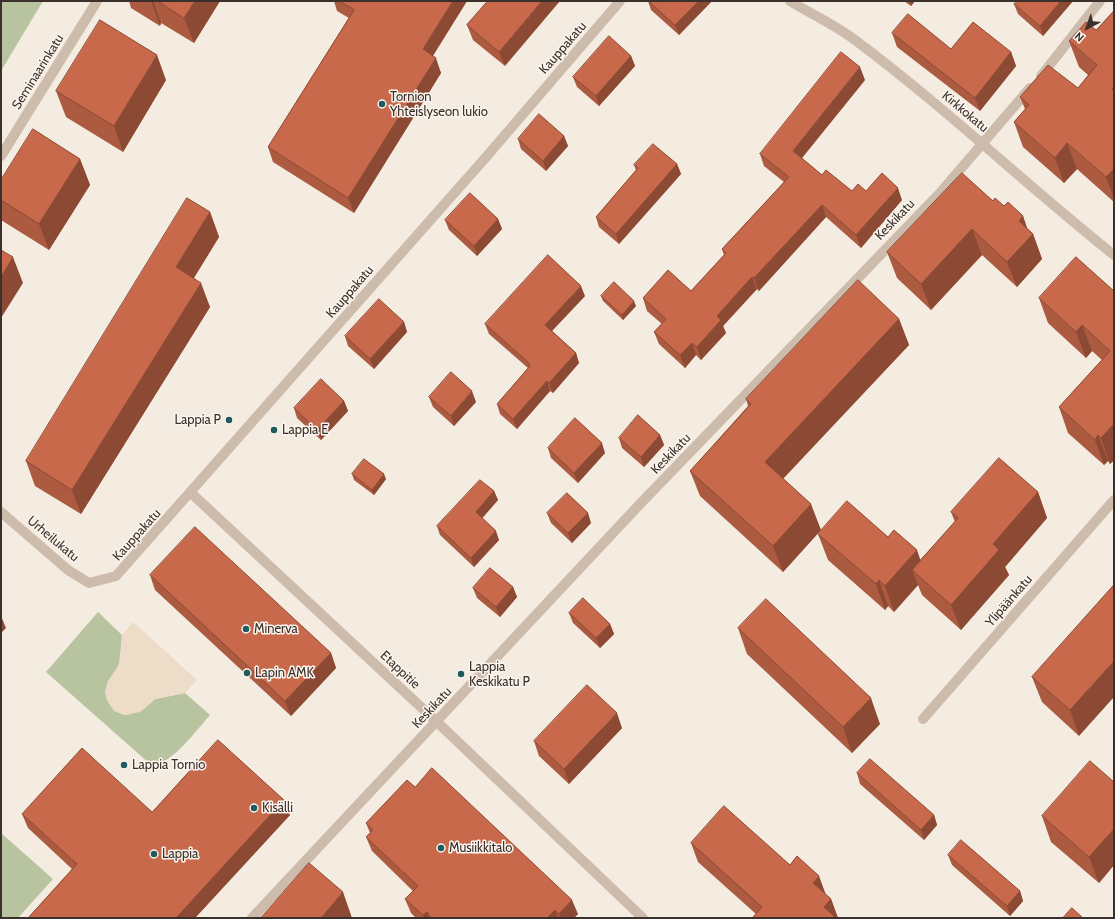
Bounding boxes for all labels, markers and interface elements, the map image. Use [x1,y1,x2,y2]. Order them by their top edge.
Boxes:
north arrow [1067,8,1107,48]
street label: Kauppakatu [536,19,590,77]
text: N [1072,29,1087,45]
street label: Seminaarinkatu [9,32,67,112]
street label: Kirkkokatu [938,88,992,136]
place label: Tornion Yhteislyseon lukio [390,89,488,120]
marker: Tornion Yhteislyseon lukio [377,99,387,109]
street label: Keskikatu [872,196,918,244]
street label: Kauppakatu [323,263,377,321]
place label: Lappia P [174,412,221,428]
marker: Lappia P [224,415,234,425]
place label: Lappia E [282,422,328,438]
marker: Lappia E [269,425,279,435]
street label: Keskikatu [648,430,694,478]
street label: Kauppakatu [110,506,164,564]
street label: Urheilukatu [24,513,82,565]
street label: Ylipäänkatu [982,572,1036,630]
place label: Minerva [254,621,298,637]
marker: Minerva [241,624,251,634]
street label: Etappitie [377,648,423,692]
place label: Lappia Keskikatu P [469,659,530,690]
place label: Lapin AMK [255,665,314,681]
marker: Lapin AMK [242,668,252,678]
marker: Lappia Keskikatu P [456,669,466,679]
street label: Keskikatu [409,684,455,732]
place label: Lappia Tornio [132,757,205,773]
marker: Lappia Tornio [119,760,129,770]
place label: Kisälli [262,800,293,816]
marker: Kisälli [249,803,259,813]
place label: Musiikkitalo [449,840,512,856]
marker: Musiikkitalo [436,843,446,853]
place label: Lappia [162,846,198,862]
marker: Lappia [149,849,159,859]

